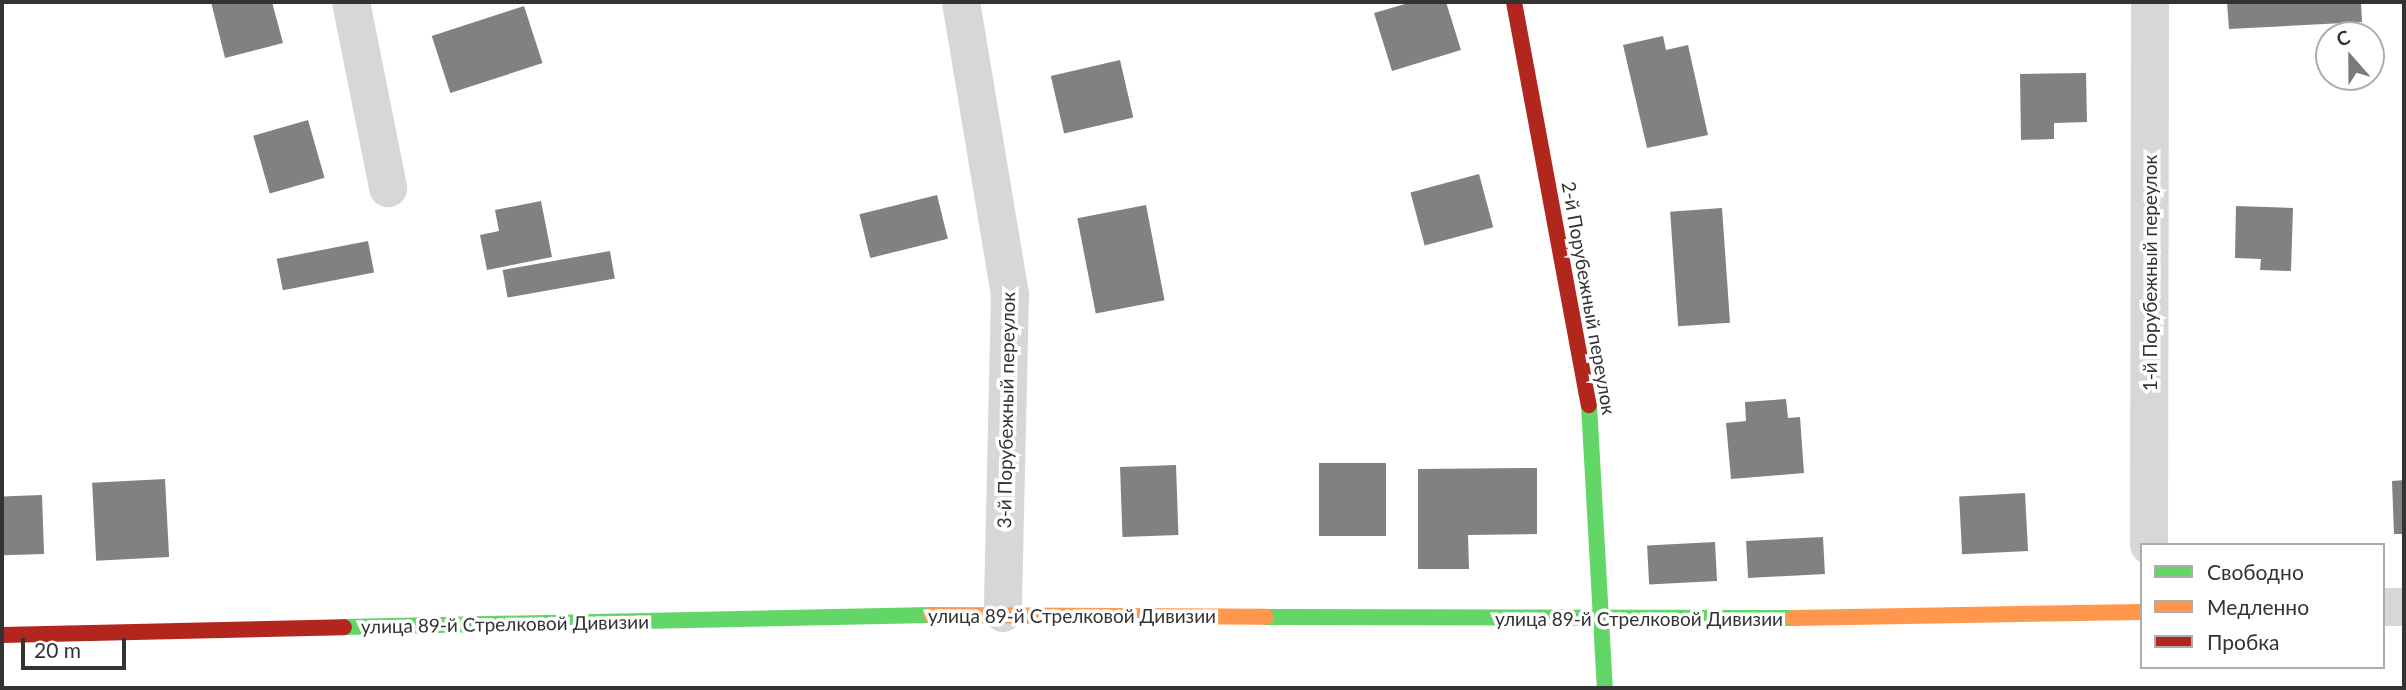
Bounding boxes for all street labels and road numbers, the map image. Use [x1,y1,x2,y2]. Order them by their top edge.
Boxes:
street label: 1-й Порубежный переулок [2139,155,2161,391]
street label: 2-й Порубежный переулок [1557,180,1621,416]
street label: 3-й Порубежный переулок [993,292,1019,528]
street label: улица 89-й Стрелковой Дивизии [928,605,1216,627]
street label: улица 89-й Стрелковой Дивизии [1495,608,1783,630]
street label: улица 89-й Стрелковой Дивизии [361,610,649,638]

